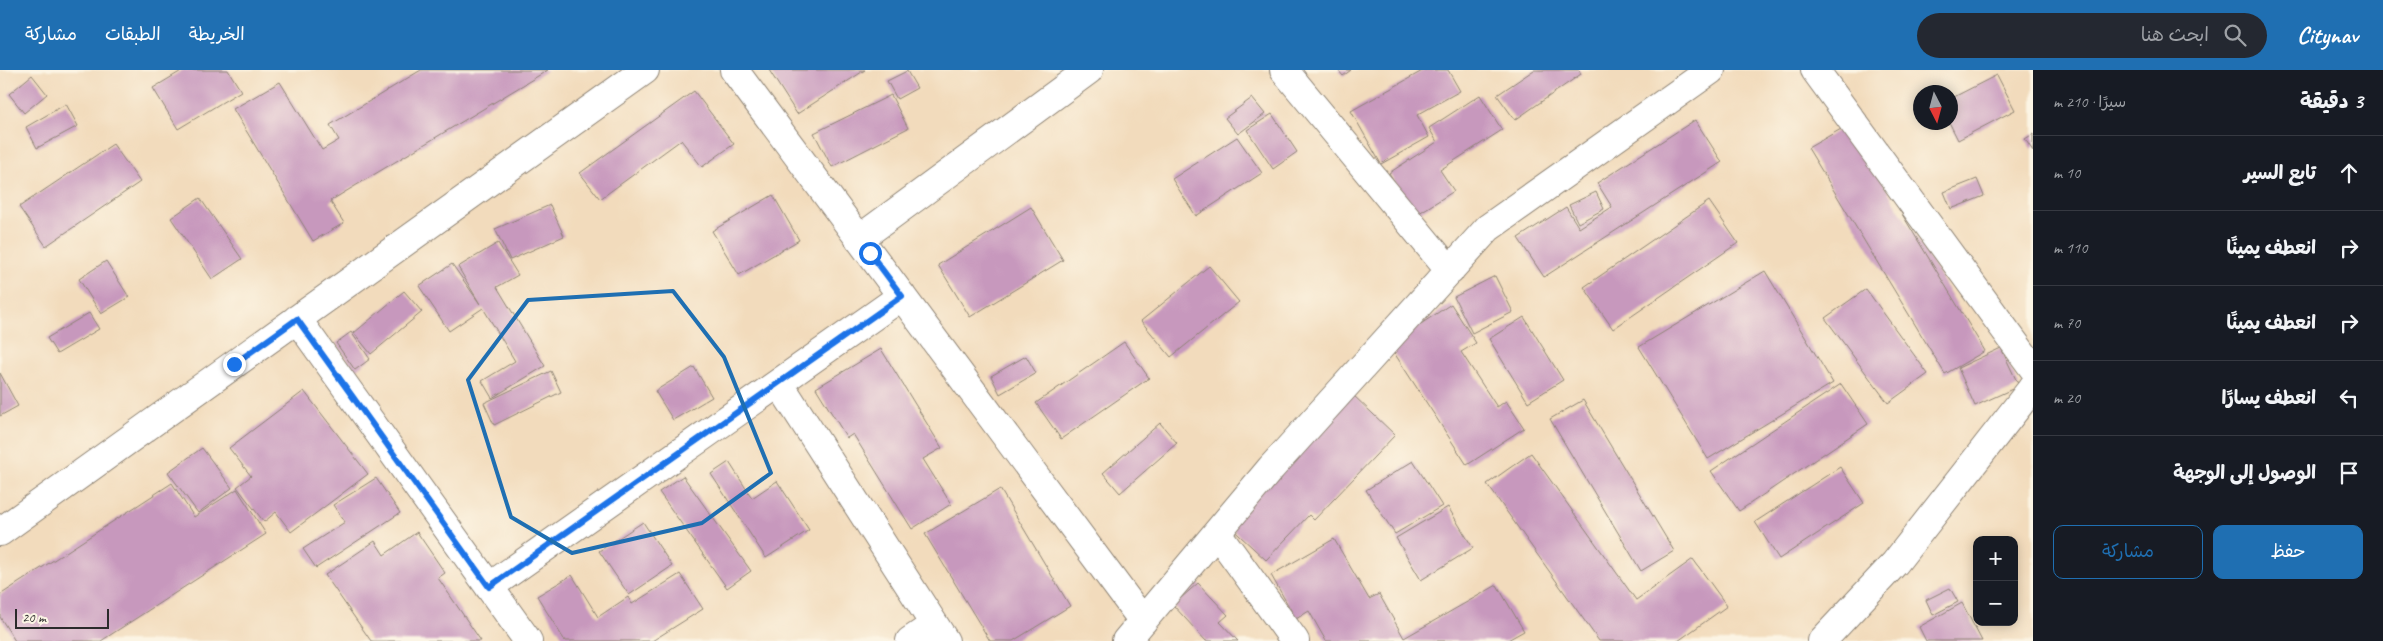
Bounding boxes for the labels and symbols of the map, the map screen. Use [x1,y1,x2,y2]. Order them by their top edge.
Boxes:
north arrow [1913,85,1958,130]
route start [859,242,882,265]
route end [223,353,246,376]
scale bar [15,606,109,629]

